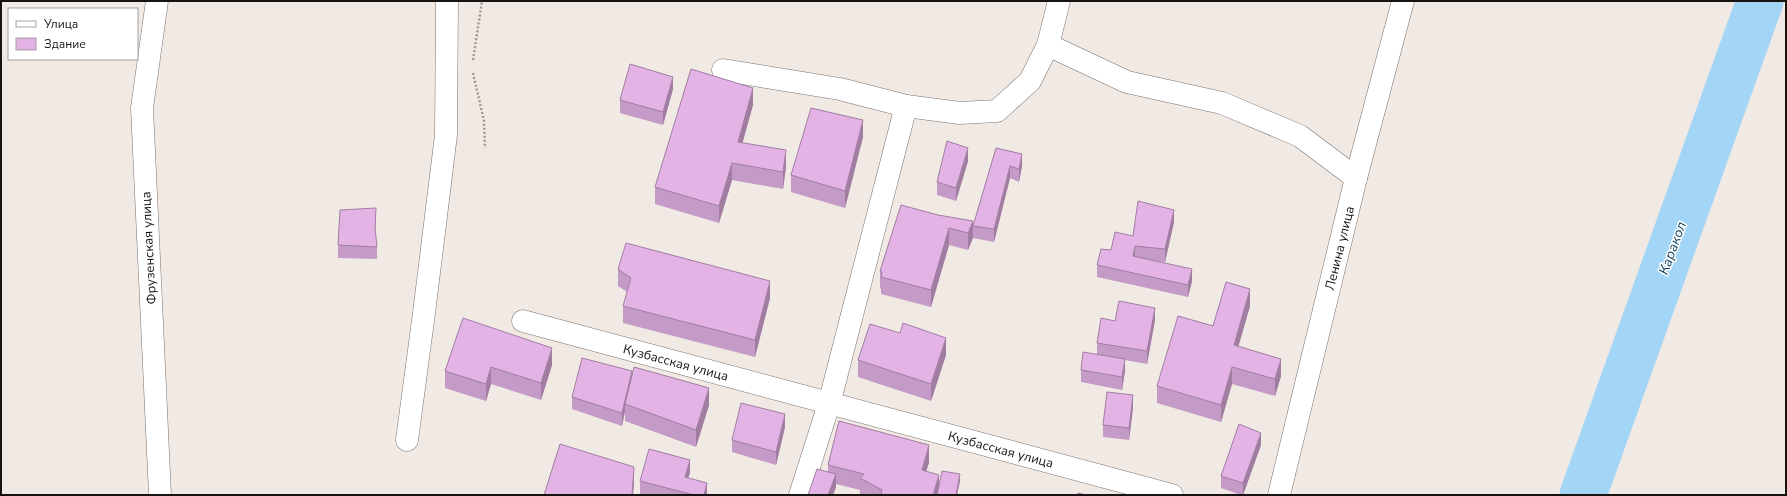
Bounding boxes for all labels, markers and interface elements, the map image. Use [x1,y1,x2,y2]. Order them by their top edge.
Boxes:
legend [8,8,138,60]
text: Улица [43,16,78,32]
text: Здание [44,36,86,52]
street label: Фрузенская улица [137,191,161,305]
street label: Ленина улица [1321,204,1359,292]
water label: Каракол [1654,219,1691,278]
street label: Кузбасская улица [621,340,730,386]
street label: Кузбасская улица [946,427,1055,473]

